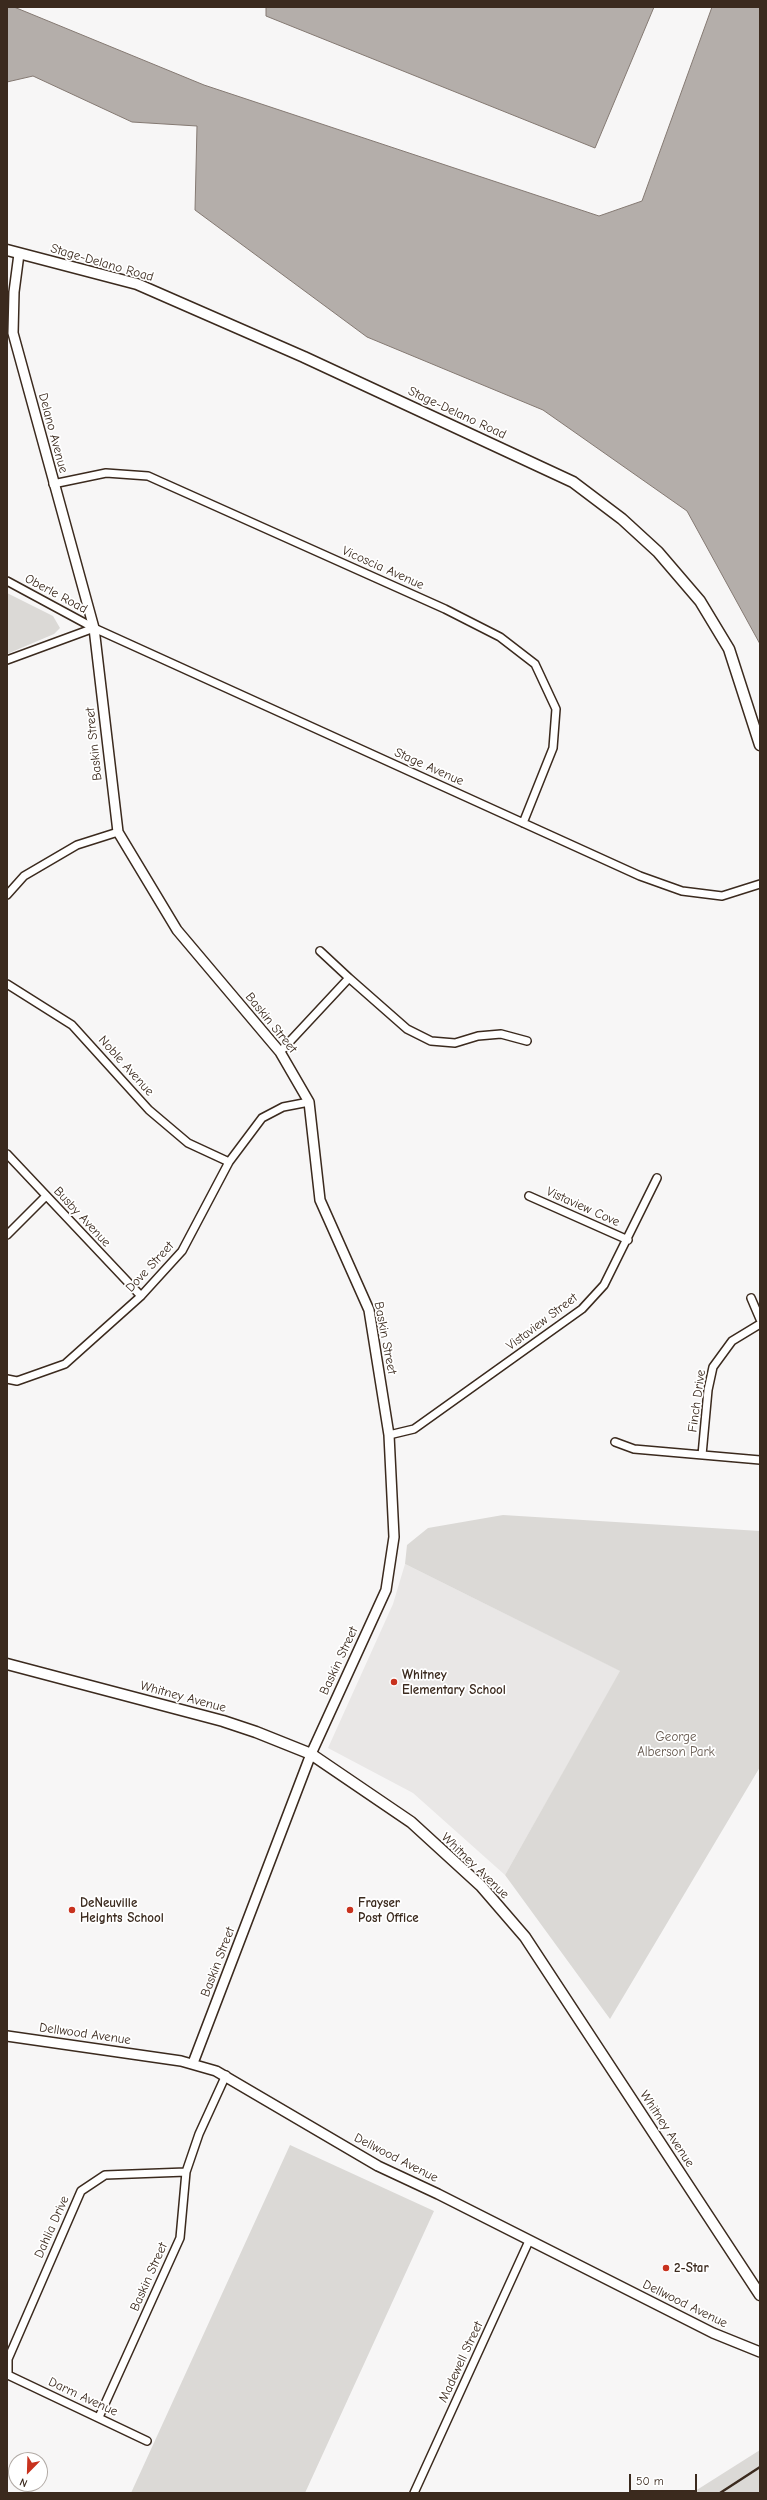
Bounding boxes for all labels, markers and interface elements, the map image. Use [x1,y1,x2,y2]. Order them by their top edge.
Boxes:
street label: Stage-Delano Road [49,241,155,285]
street label: Stage-Delano Road [405,383,509,443]
street label: Delano Avenue [35,391,71,475]
street label: Vicoscia Avenue [340,543,426,593]
street label: Oberle Road [22,571,90,617]
street label: Baskin Street [82,707,106,781]
street label: Stage Avenue [392,745,466,789]
street label: Baskin Street [242,990,300,1056]
street label: Noble Avenue [95,1033,157,1099]
street label: Busby Avenue [50,1184,114,1250]
street label: Vistaview Cove [544,1184,622,1230]
street label: Dove Street [123,1238,177,1296]
street label: Vistaview Street [503,1290,581,1354]
street label: Baskin Street [370,1300,400,1376]
street label: Finch Drive [685,1369,709,1433]
street label: Baskin Street [316,1624,362,1698]
place label: Whitney Elementary School [402,1667,506,1698]
marker: Whitney Elementary School [389,1677,399,1687]
street label: Whitney Avenue [138,1678,228,1716]
park label: George Alberson Park [637,1729,715,1760]
street label: Whitney Avenue [438,1830,512,1902]
place label: DeNeuville Heights School [80,1895,164,1926]
place label: Frayser Post Office [358,1895,419,1926]
marker: DeNeuville Heights School [67,1905,77,1915]
marker: Frayser Post Office [345,1905,355,1915]
street label: Baskin Street [198,1925,238,1999]
street label: Dellwood Avenue [38,2020,132,2048]
street label: Whitney Avenue [636,2088,698,2170]
street label: Dellwood Avenue [351,2130,441,2186]
street label: Dahlia Drive [31,2193,73,2261]
street label: Baskin Street [127,2240,171,2314]
place label: 2-Star [674,2260,709,2276]
marker: 2-Star [661,2263,671,2273]
street label: Dellwood Avenue [640,2277,730,2331]
street label: Madewell Street [435,2319,487,2405]
street label: Darm Avenue [46,2374,120,2420]
north arrow [8,2452,48,2492]
scale bar [631,2466,699,2492]
text: 50 m [636,2474,664,2488]
text: N [18,2475,29,2490]

